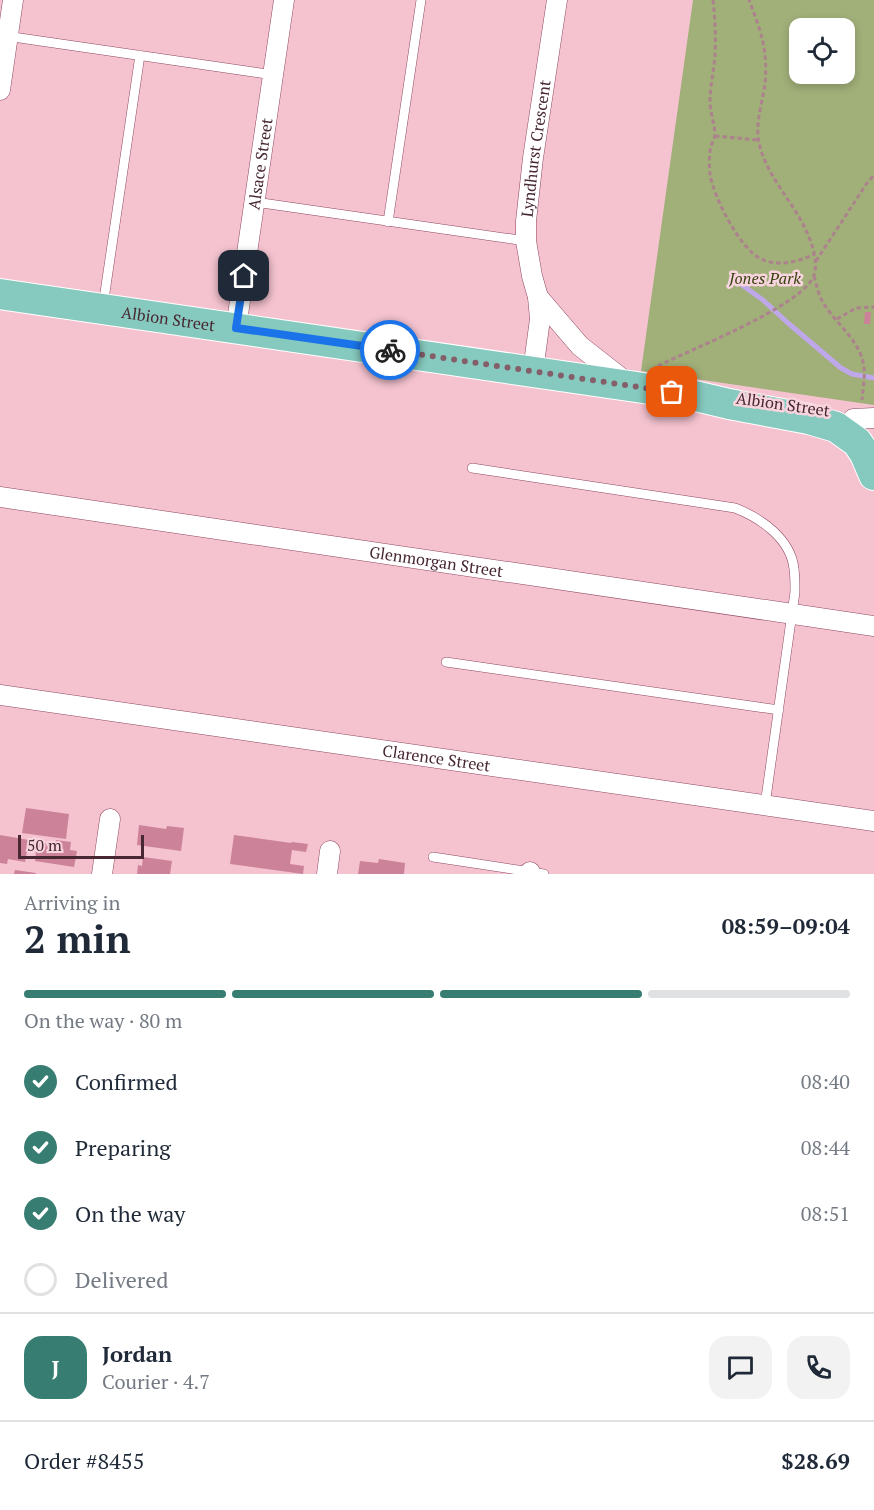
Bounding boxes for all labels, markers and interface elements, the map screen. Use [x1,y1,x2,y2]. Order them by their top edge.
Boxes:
map controls [789,18,855,84]
button: locate [789,18,855,84]
street label: Lyndhurst Crescent [516,78,556,218]
street label: Alsace Street [242,116,278,211]
pin [218,250,269,301]
icon: home [227,259,260,292]
park label: Jones Park [728,267,801,289]
street label: Albion Street [120,301,217,336]
courier [360,320,420,380]
icon: bike [374,334,407,367]
pin [646,366,697,417]
icon: bag [655,375,688,408]
street label: Albion Street [735,387,831,421]
street label: Glenmorgan Street [368,541,505,582]
street label: Clarence Street [381,739,492,777]
scale bar [18,832,144,860]
text: 50 m [27,834,62,856]
text: Arriving in [24,889,120,916]
text: 08:59–09:04 [722,911,850,940]
text: 2 min [24,912,131,964]
text: On the way · 80 m [24,1007,182,1034]
icon: check [24,1065,57,1098]
text: Confirmed [75,1067,178,1096]
text: 08:40 [801,1068,850,1095]
icon: check [24,1131,57,1164]
text: Preparing [75,1133,171,1162]
text: 08:44 [801,1134,850,1161]
icon: check [24,1197,57,1230]
text: On the way [75,1199,185,1228]
text: 08:51 [801,1200,850,1227]
text: Delivered [75,1265,168,1294]
button: chat [709,1336,772,1399]
button: phone [787,1336,850,1399]
text: Jordan [102,1339,172,1368]
text: J [51,1353,60,1382]
text: Courier · 4.7 [102,1368,210,1395]
text: Order #8455 [24,1446,144,1475]
text: $28.69 [781,1446,850,1475]

